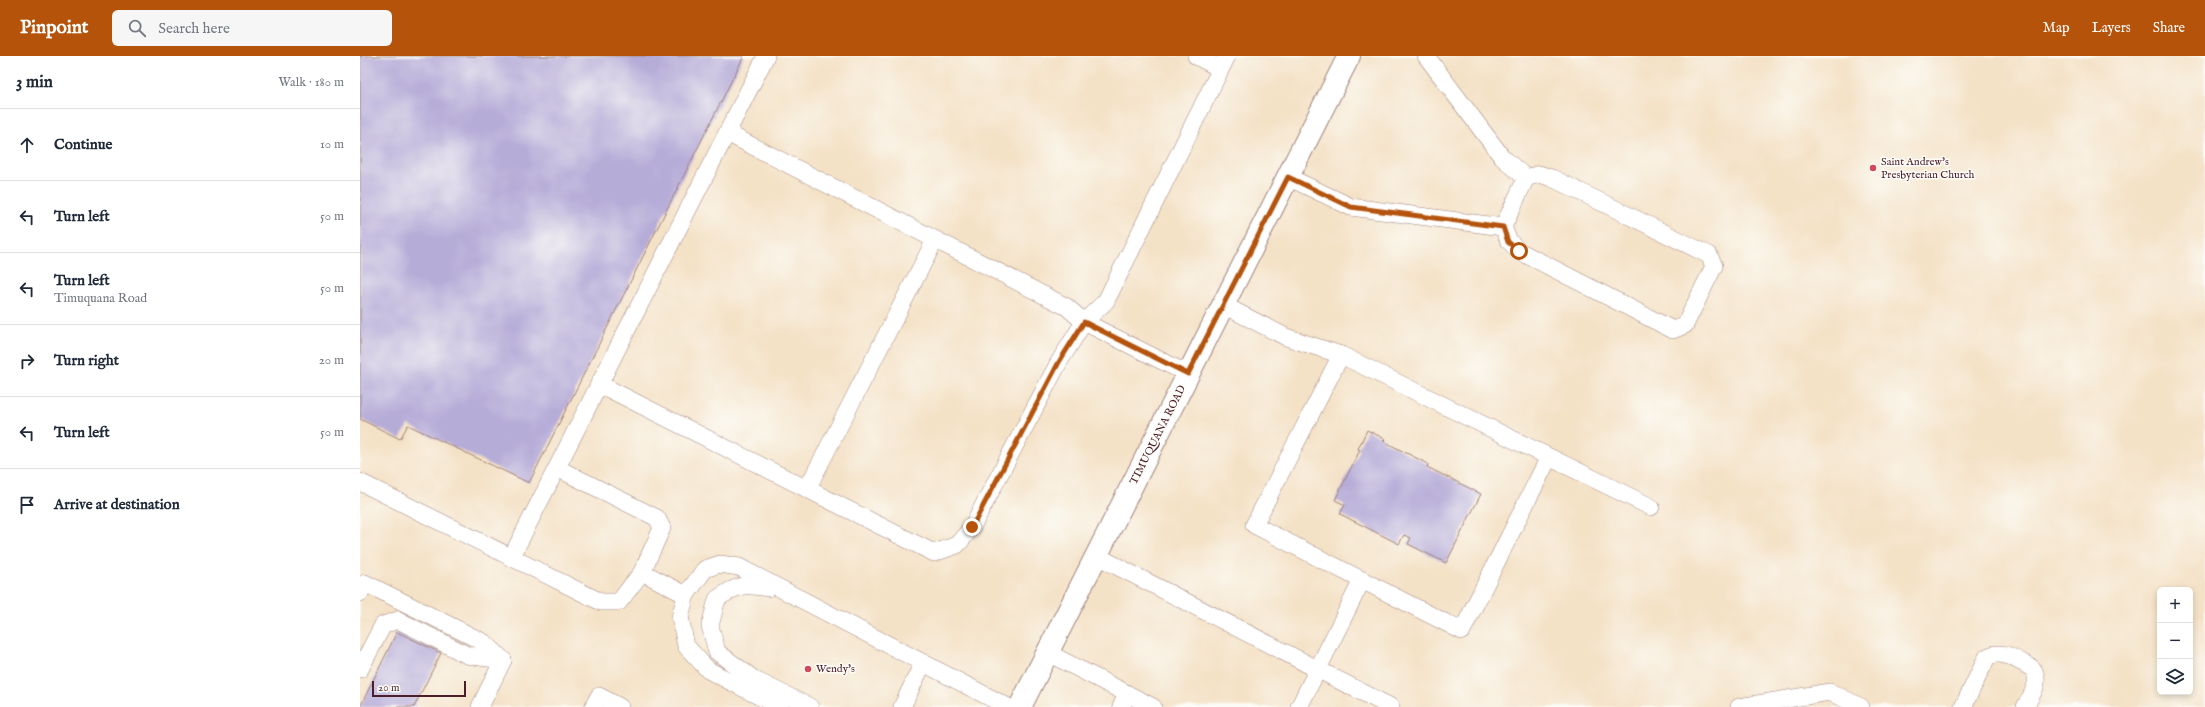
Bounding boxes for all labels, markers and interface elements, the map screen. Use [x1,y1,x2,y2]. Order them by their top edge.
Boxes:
search box [112,10,392,46]
text: Pinpoint [20,16,88,40]
icon: search [126,17,148,39]
text: Search here [158,19,230,38]
text: Map [2043,19,2070,37]
text: Layers [2092,19,2131,37]
text: Share [2153,19,2185,37]
text: 3 min [16,72,53,93]
text: Walk · 180 m [279,74,344,91]
icon: ahead [16,134,38,156]
text: Continue [54,135,112,154]
text: 10 m [320,136,344,153]
place label: Saint Andrew's Presbyterian Church [1881,155,1974,182]
marker: Saint Andrew's Presbyterian Church [1868,163,1878,173]
icon: left [16,206,38,228]
text: Turn left [54,207,110,226]
text: 50 m [320,208,344,225]
route start [1510,242,1528,260]
text: Turn left [54,271,110,290]
icon: left [16,278,38,300]
text: 50 m [320,280,344,297]
text: Timuquana Road [54,290,147,307]
icon: right [16,350,38,372]
text: Turn right [54,351,119,370]
text: 20 m [319,352,344,369]
street label: TIMUQUANA ROAD [1127,383,1189,487]
icon: left [16,422,38,444]
text: Turn left [54,423,110,442]
text: 50 m [320,424,344,441]
icon: arrive [16,494,38,516]
text: Arrive at destination [54,495,180,514]
route end [963,518,981,536]
map controls [2157,587,2193,695]
button: + [2157,587,2193,623]
button: − [2157,623,2193,659]
button: layers [2157,659,2193,695]
place label: Wendy's [816,662,855,676]
marker: Wendy's [803,664,813,674]
scale bar [372,679,466,698]
text: 20 m [378,681,399,695]

